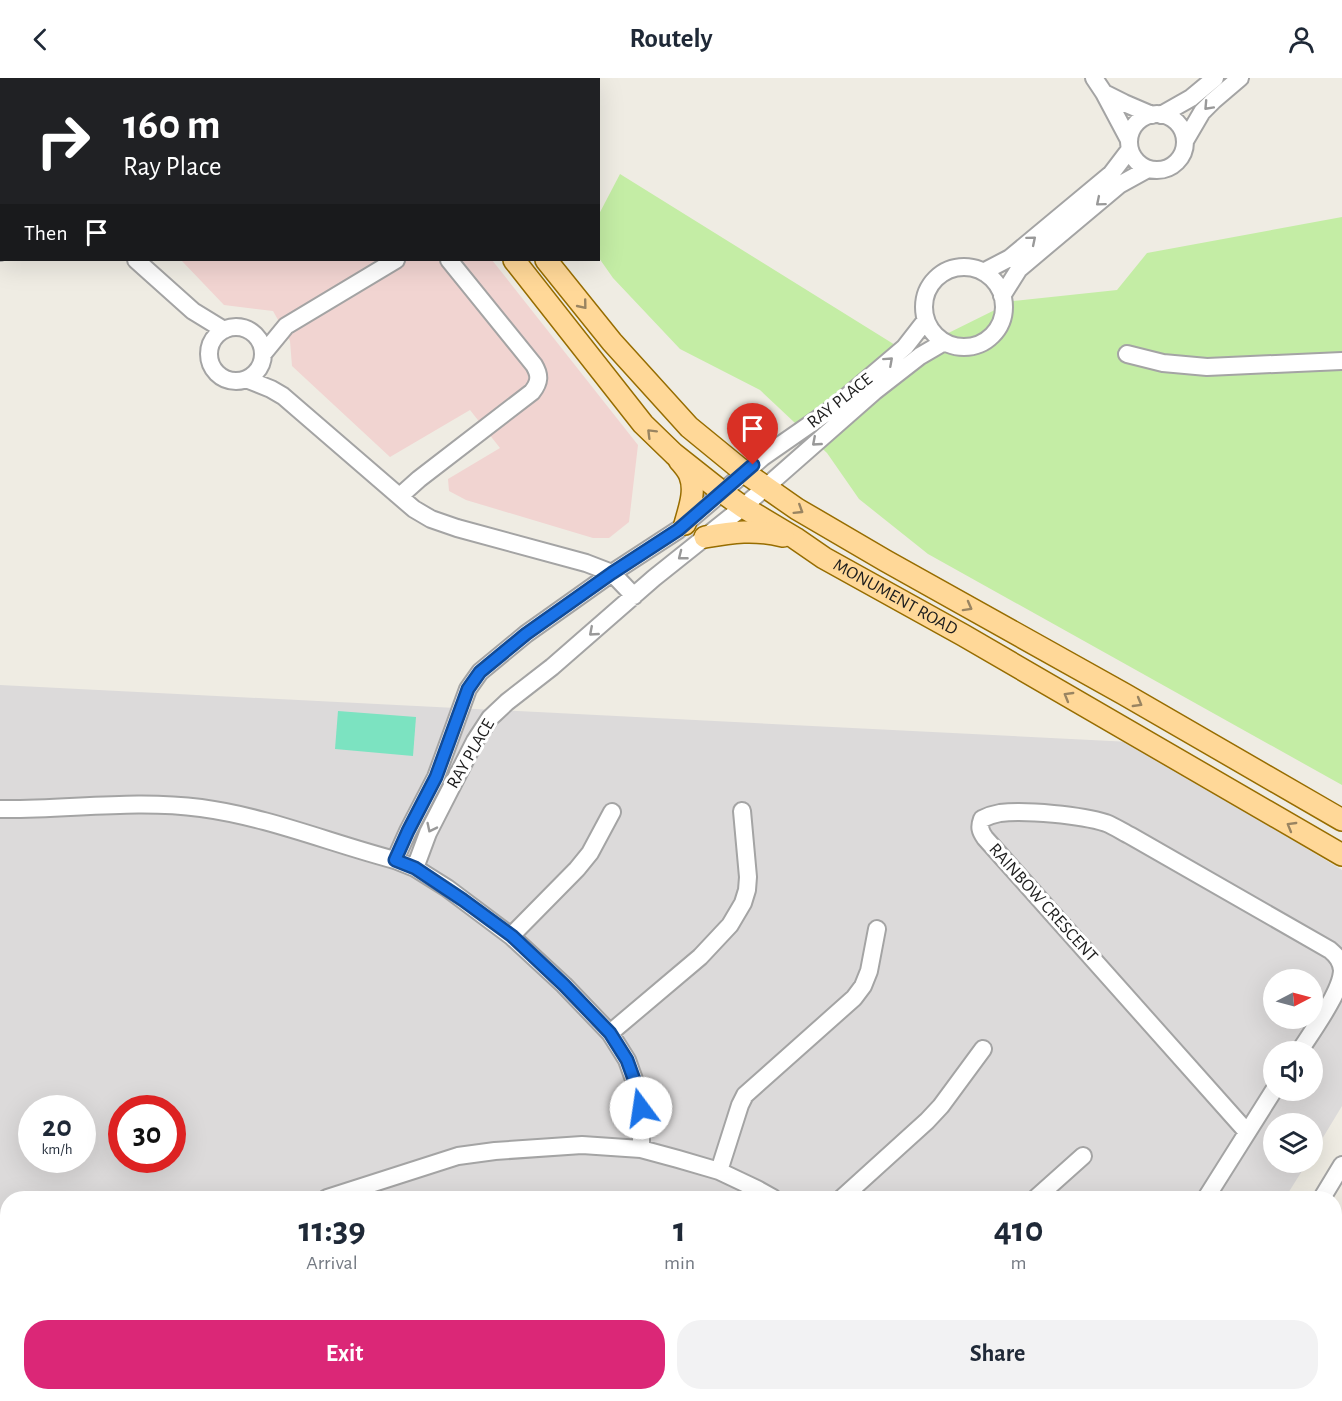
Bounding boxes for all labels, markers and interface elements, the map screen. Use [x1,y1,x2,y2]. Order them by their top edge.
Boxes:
icon: back [24,23,57,56]
icon: person [1285,23,1318,56]
text: Routely [629,25,713,52]
one-way arrow [1205,99,1216,110]
icon: right [24,102,102,180]
text: 160 m [123,104,221,146]
text: Ray Place [123,153,222,180]
one-way arrow [1096,194,1107,205]
icon: arrive [80,216,113,249]
text: Then [24,222,68,244]
one-way arrow [1025,236,1036,247]
one-way arrow [575,298,586,309]
one-way arrow [883,357,893,368]
street label: RAY PLACE [804,370,876,432]
pin [727,403,778,465]
icon: arrive [736,412,769,445]
one-way arrow [648,429,659,440]
one-way arrow [812,435,823,446]
one-way arrow [793,502,803,514]
one-way arrow [678,548,689,559]
street label: MONUMENT ROAD [830,556,960,639]
one-way arrow [962,600,973,611]
one-way arrow [589,624,600,635]
one-way arrow [1064,692,1074,703]
one-way arrow [1132,695,1142,707]
street label: RAY PLACE [444,716,498,792]
one-way arrow [1287,821,1297,833]
one-way arrow [426,822,438,833]
street label: RAINBOW CRESCENT [985,840,1101,966]
north arrow [1263,969,1323,1029]
map controls [1263,969,1323,1173]
button: sound [1263,1041,1323,1101]
position arrow [609,1076,673,1140]
speed limit sign: 30 [108,1095,186,1173]
text: 20 [42,1112,72,1142]
button: layers [1263,1113,1323,1173]
text: km/h [42,1142,72,1157]
text: 11:39 [298,1212,366,1248]
text: 1 [673,1212,686,1248]
text: 410 [994,1212,1043,1248]
text: Arrival [306,1253,358,1273]
text: min [664,1253,695,1273]
text: m [1011,1253,1027,1273]
button: Exit [24,1320,665,1389]
button: Share [677,1320,1318,1389]

